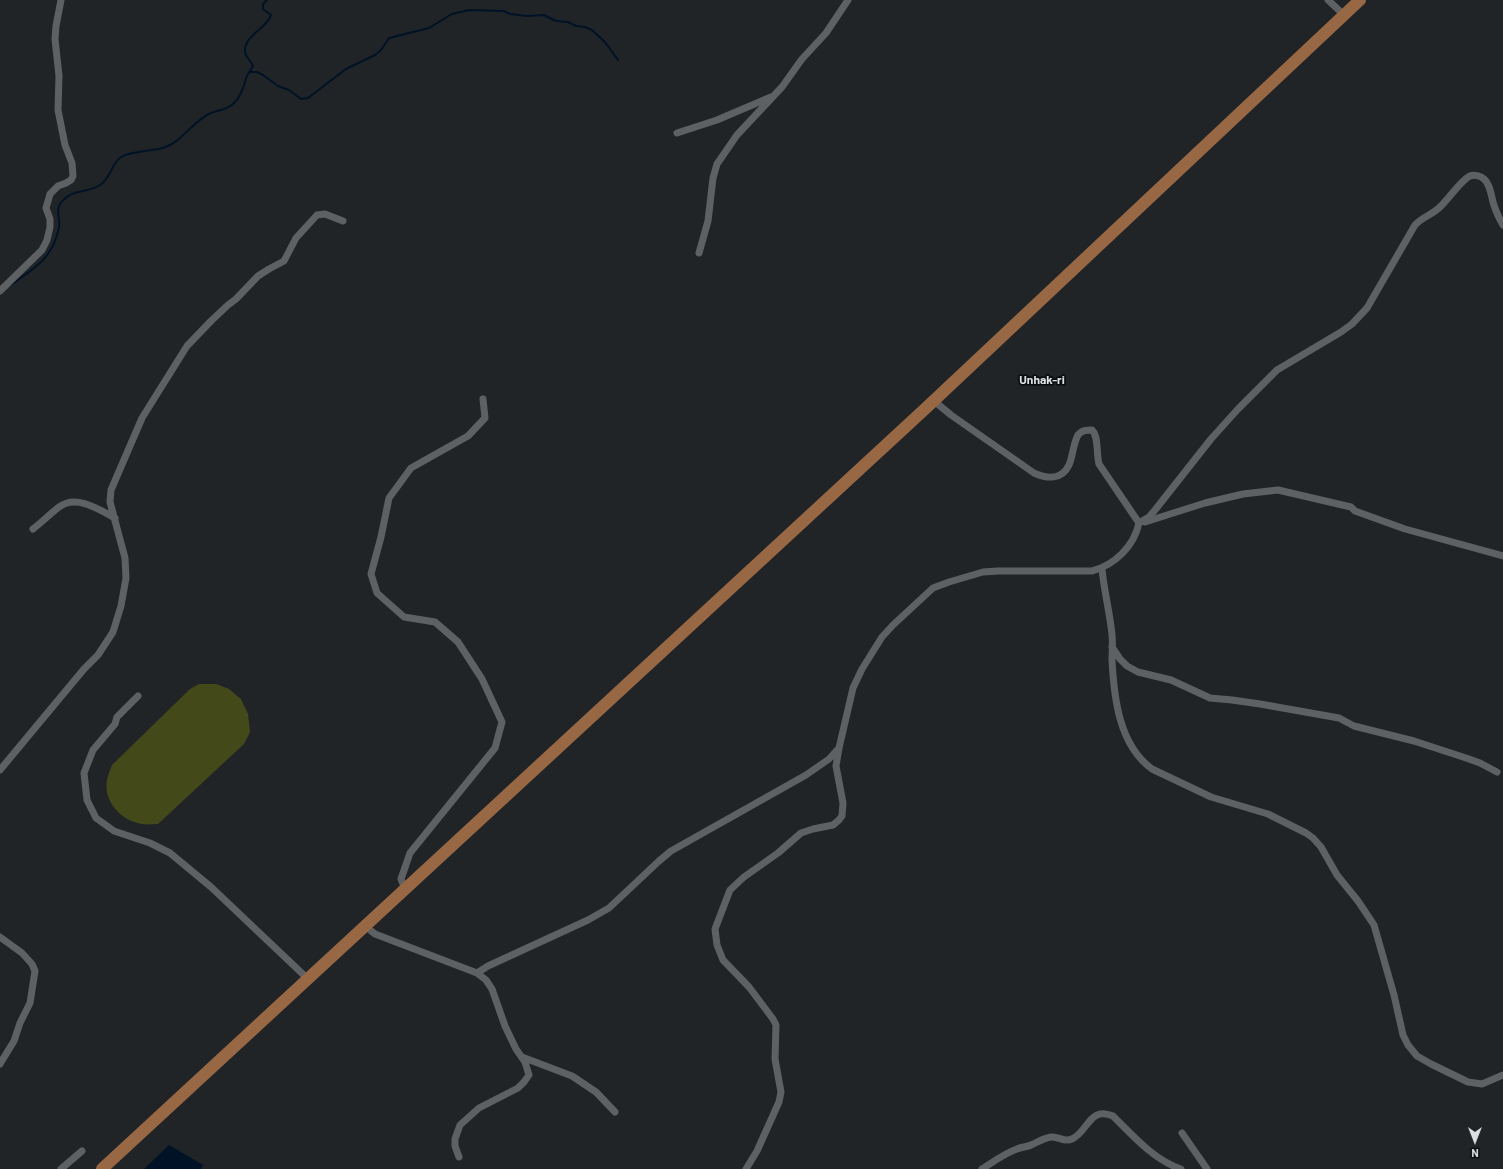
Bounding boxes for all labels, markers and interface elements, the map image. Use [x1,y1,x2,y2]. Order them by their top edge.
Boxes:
district label: Unhak-ri [1019,373,1065,387]
north arrow [1455,1121,1495,1161]
text: N [1471,1147,1479,1160]

